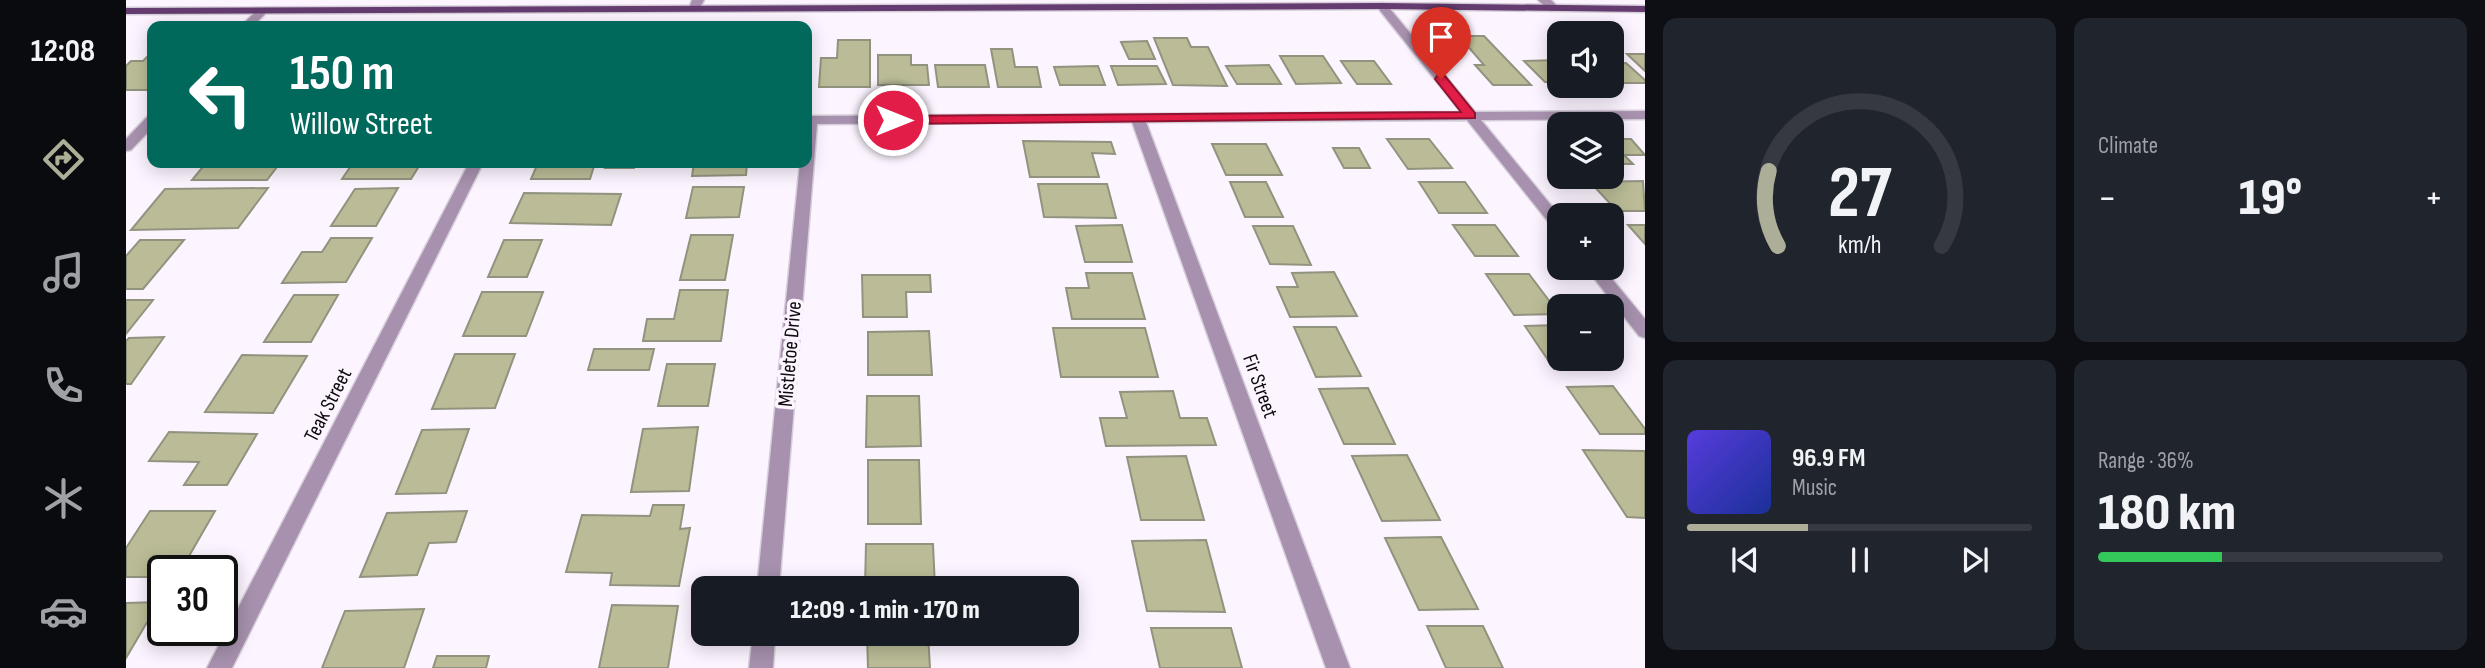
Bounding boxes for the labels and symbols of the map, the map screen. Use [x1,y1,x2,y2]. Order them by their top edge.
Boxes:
pin [1411,7,1471,79]
position arrow [856,83,930,157]
street label: Mistletoe Drive [773,300,807,408]
street label: Fir Street [1237,351,1283,421]
street label: Teak Street [299,364,357,446]
speed limit sign: 30 [147,555,238,646]

